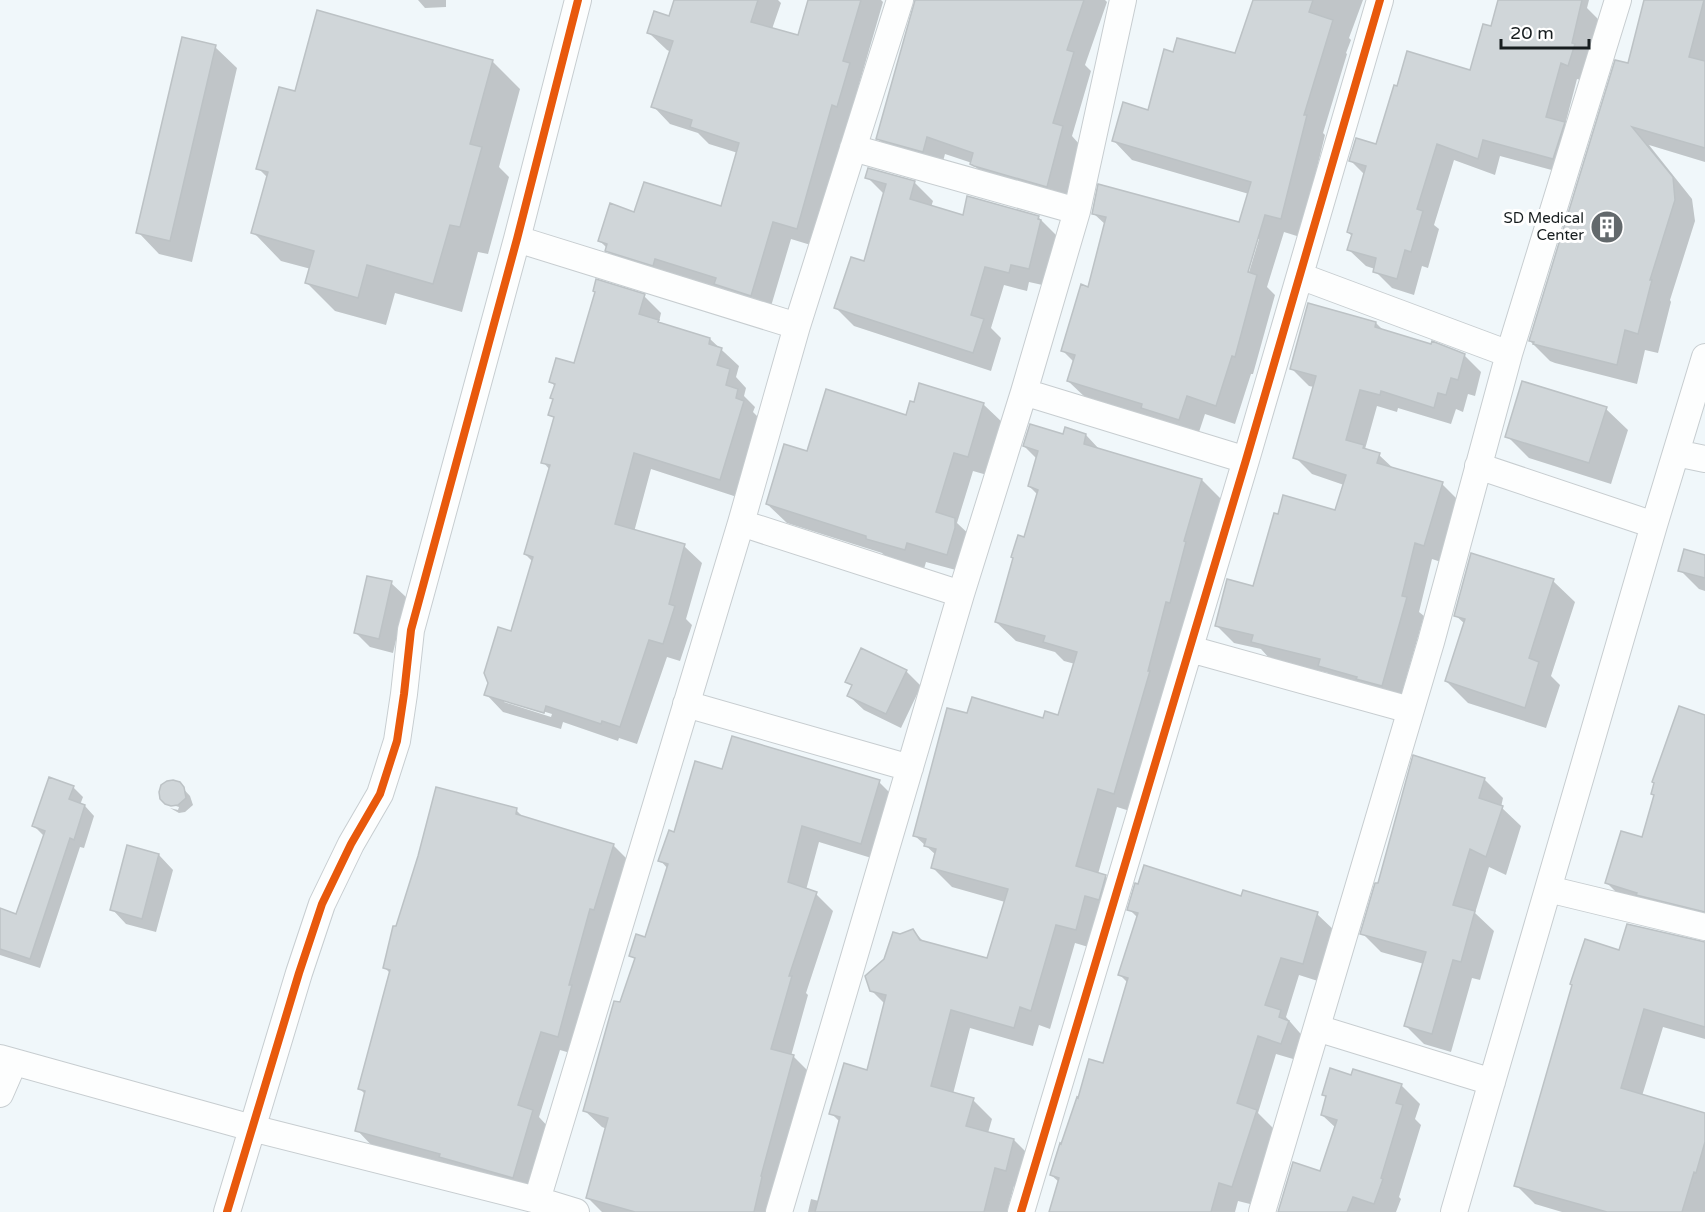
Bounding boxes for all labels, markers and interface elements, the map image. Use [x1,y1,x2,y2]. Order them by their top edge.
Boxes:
scale bar [1501,12,1590,50]
text: 20 m [1510,22,1554,44]
place label: SD Medical Center [1503,209,1584,244]
building icon: SD Medical Center [1589,209,1625,245]

